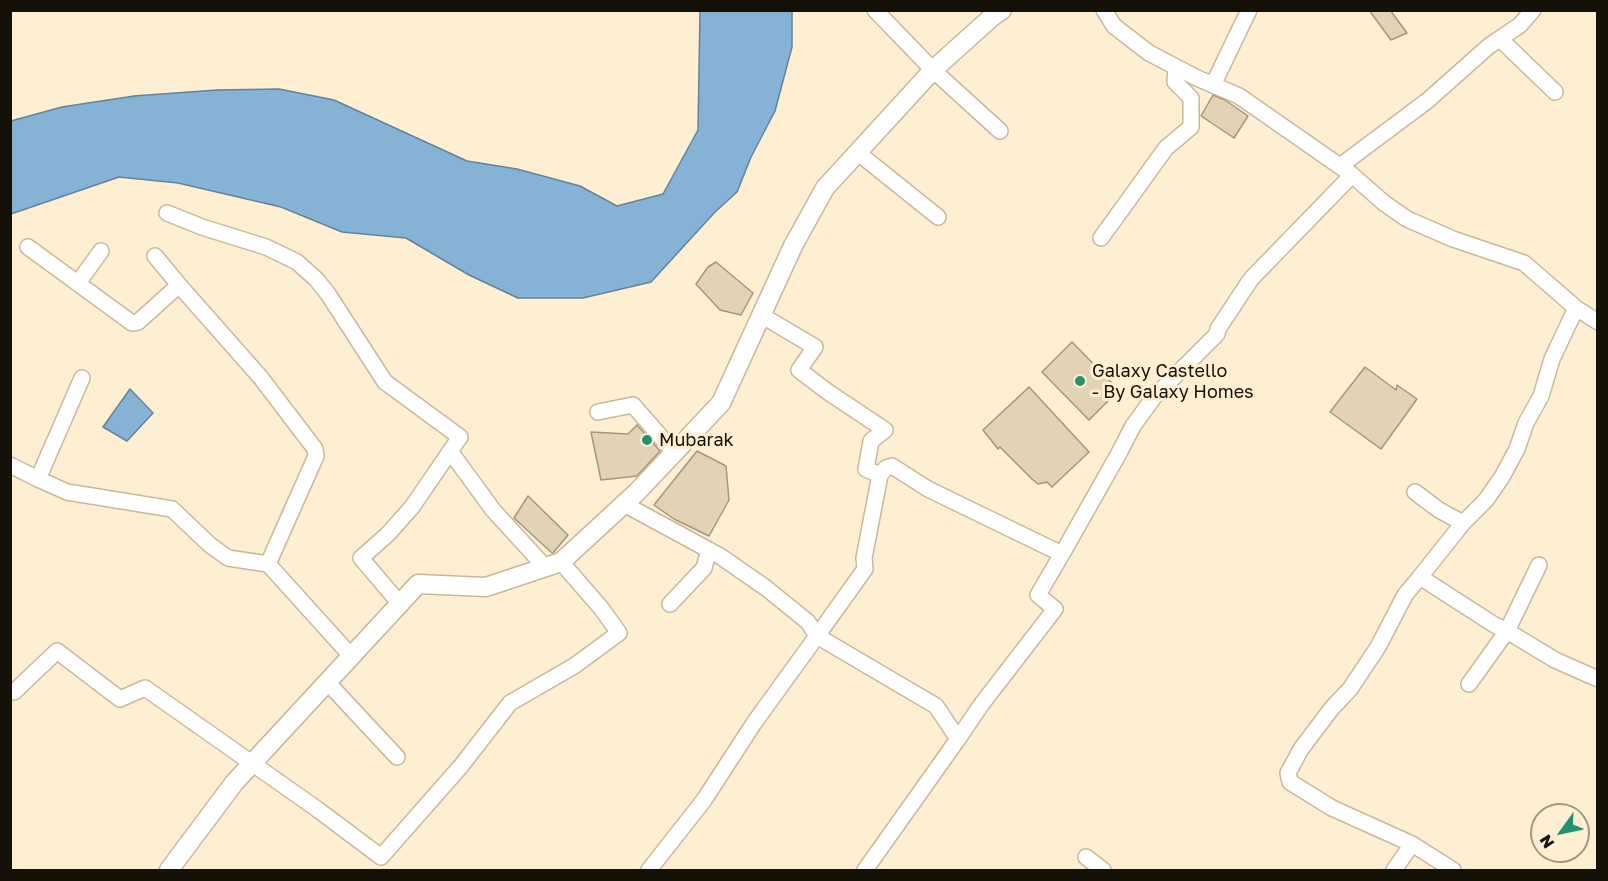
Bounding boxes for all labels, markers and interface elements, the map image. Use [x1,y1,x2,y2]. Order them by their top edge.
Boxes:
place label: Galaxy Castello - By Galaxy Homes [1092,360,1254,403]
marker: Galaxy Castello - By Galaxy Homes [1073,374,1087,388]
place label: Mubarak [659,429,734,451]
marker: Mubarak [640,433,654,447]
north arrow [1530,803,1590,863]
text: N [1535,831,1558,852]

